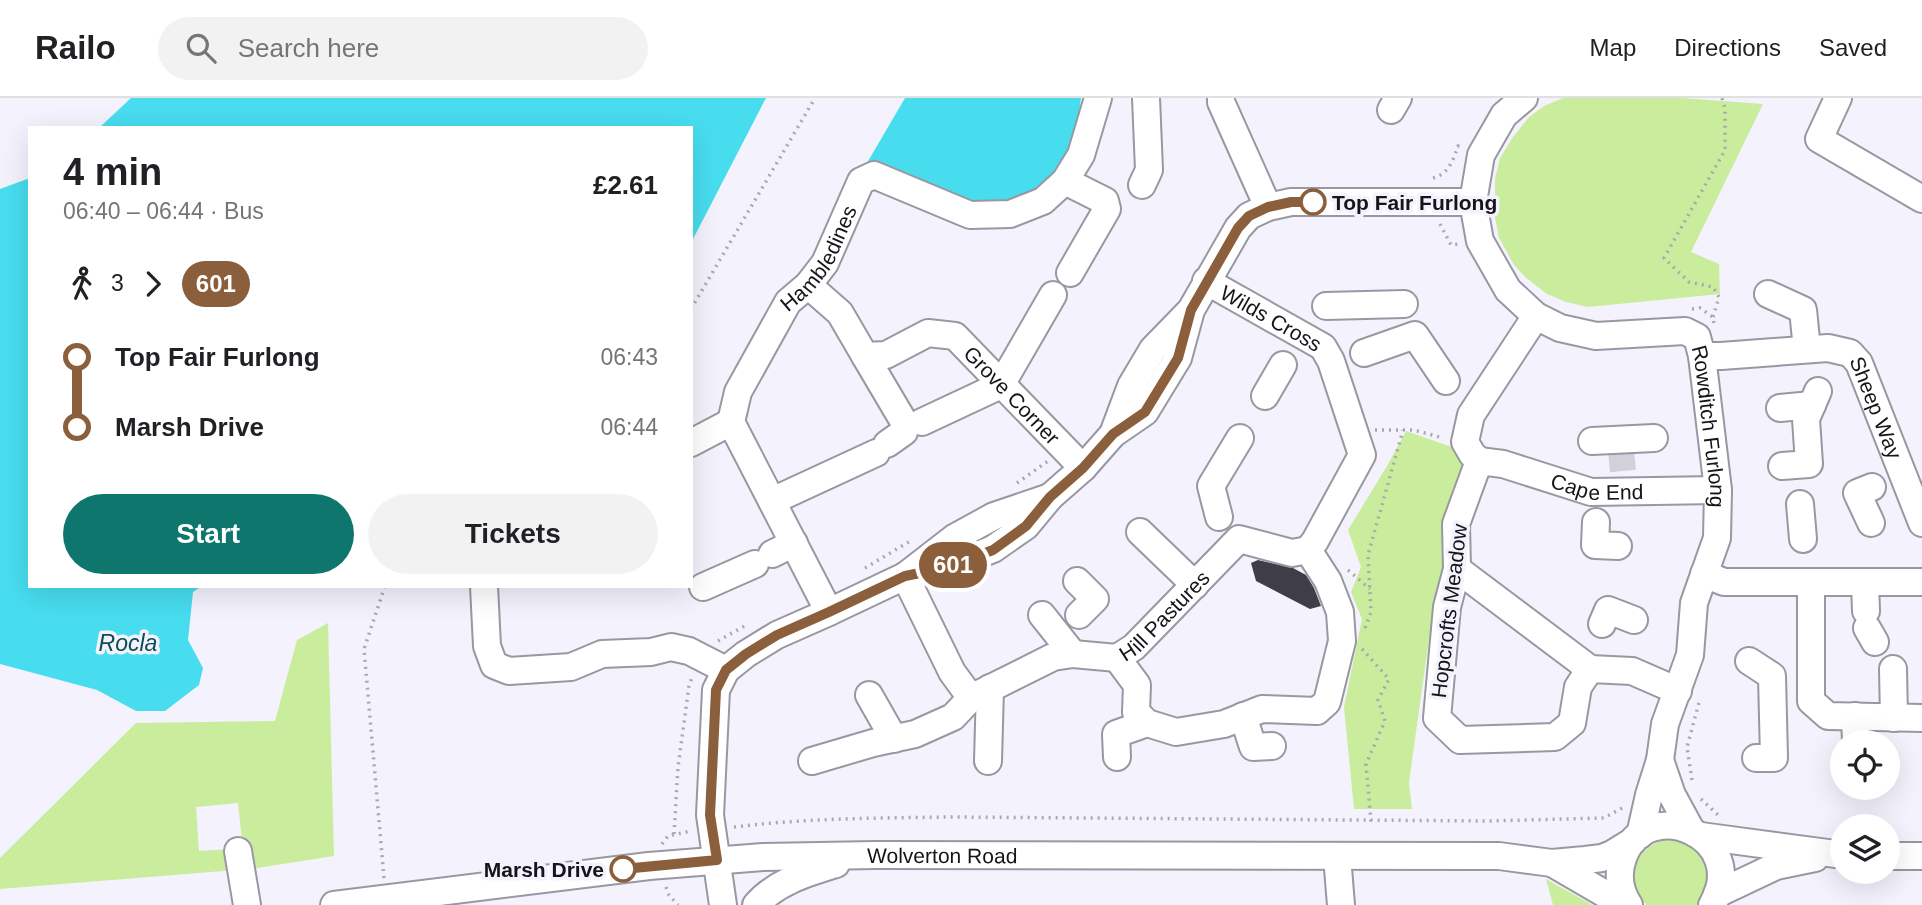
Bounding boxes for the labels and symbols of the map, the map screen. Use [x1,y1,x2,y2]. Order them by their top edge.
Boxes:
marker: Top Fair Furlong [1300,189,1326,215]
place label: Top Fair Furlong [1332,191,1497,214]
street label: Hambledines [775,202,860,315]
street label: Wilds Cross [1217,280,1326,355]
street label: Grove Corner [960,341,1065,449]
street label: Rowditch Furlong [1688,342,1730,508]
street label: Sheep Way [1846,353,1907,462]
street label: Cape End [1548,469,1643,504]
street label: Hopcrofts Meadow [1427,522,1471,699]
line badge: 601 [913,542,993,588]
street label: Hill Pastures [1115,566,1214,665]
water label: Rocla [99,630,157,656]
street label: Wolverton Road [867,843,1017,867]
marker: Marsh Drive [610,856,636,882]
place label: Marsh Drive [484,858,604,881]

